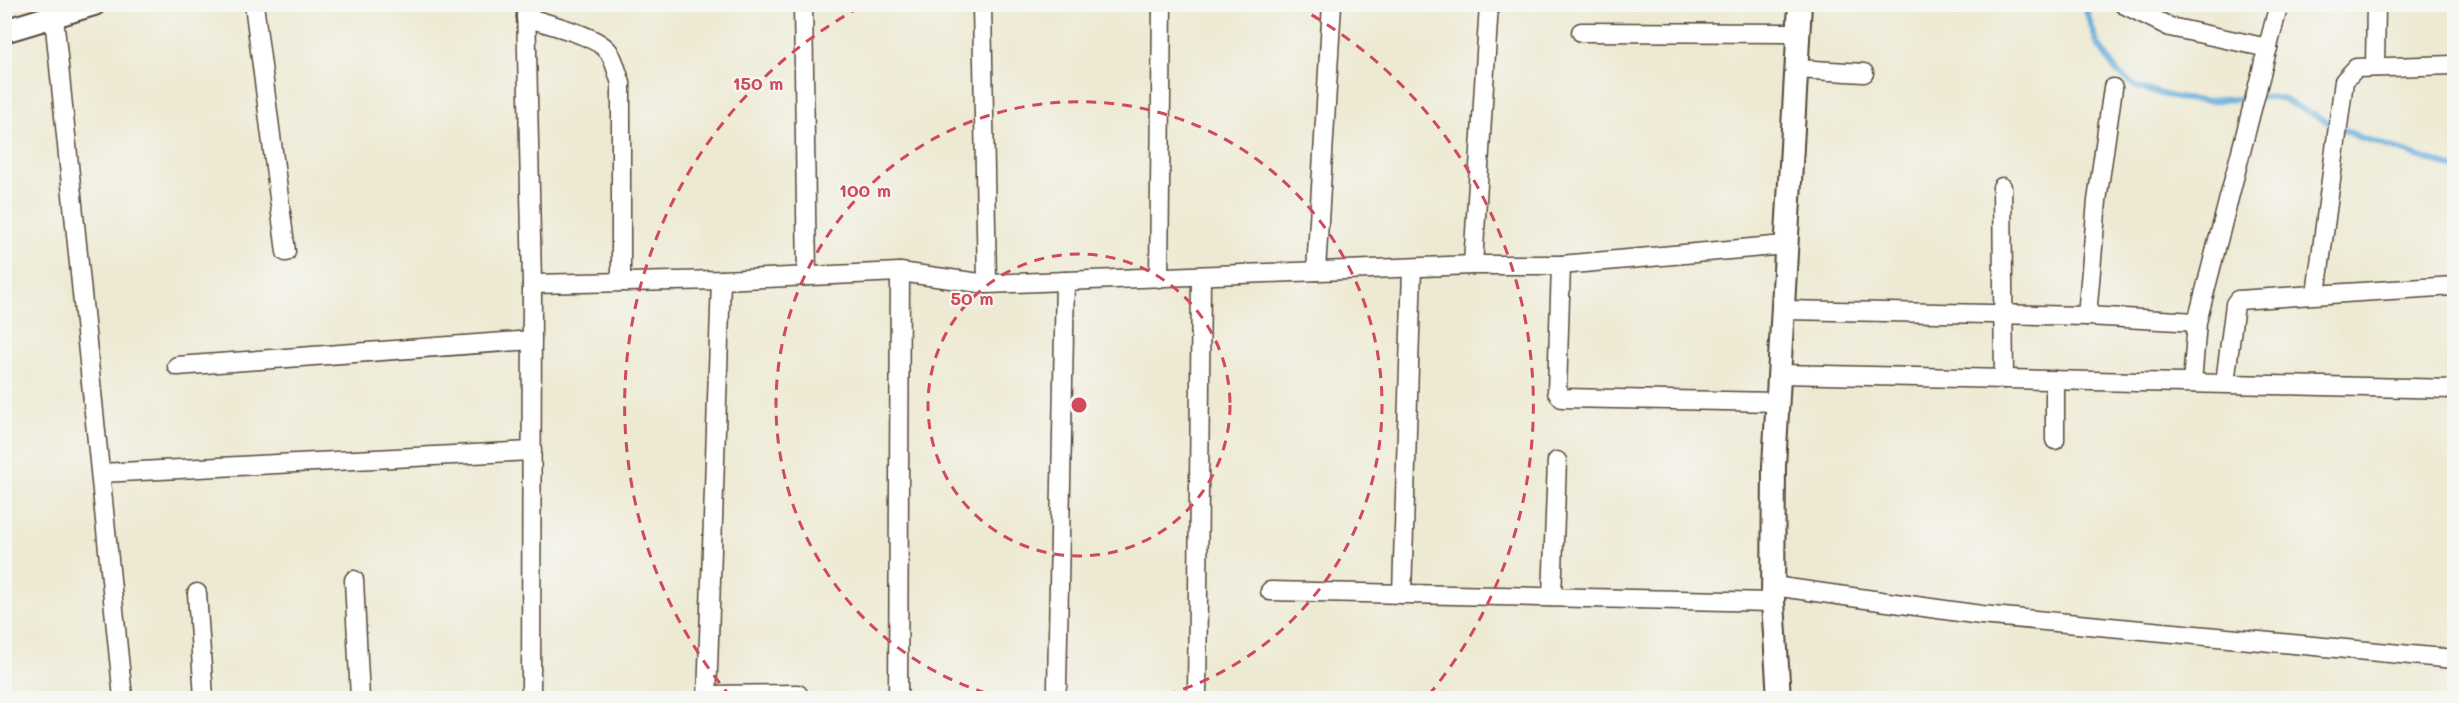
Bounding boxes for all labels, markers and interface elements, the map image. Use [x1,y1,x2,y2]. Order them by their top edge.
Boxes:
text: 150 m [733,71,783,95]
text: 100 m [839,178,891,202]
text: 50 m [951,286,993,310]
centre of rings [1069,395,1089,415]

